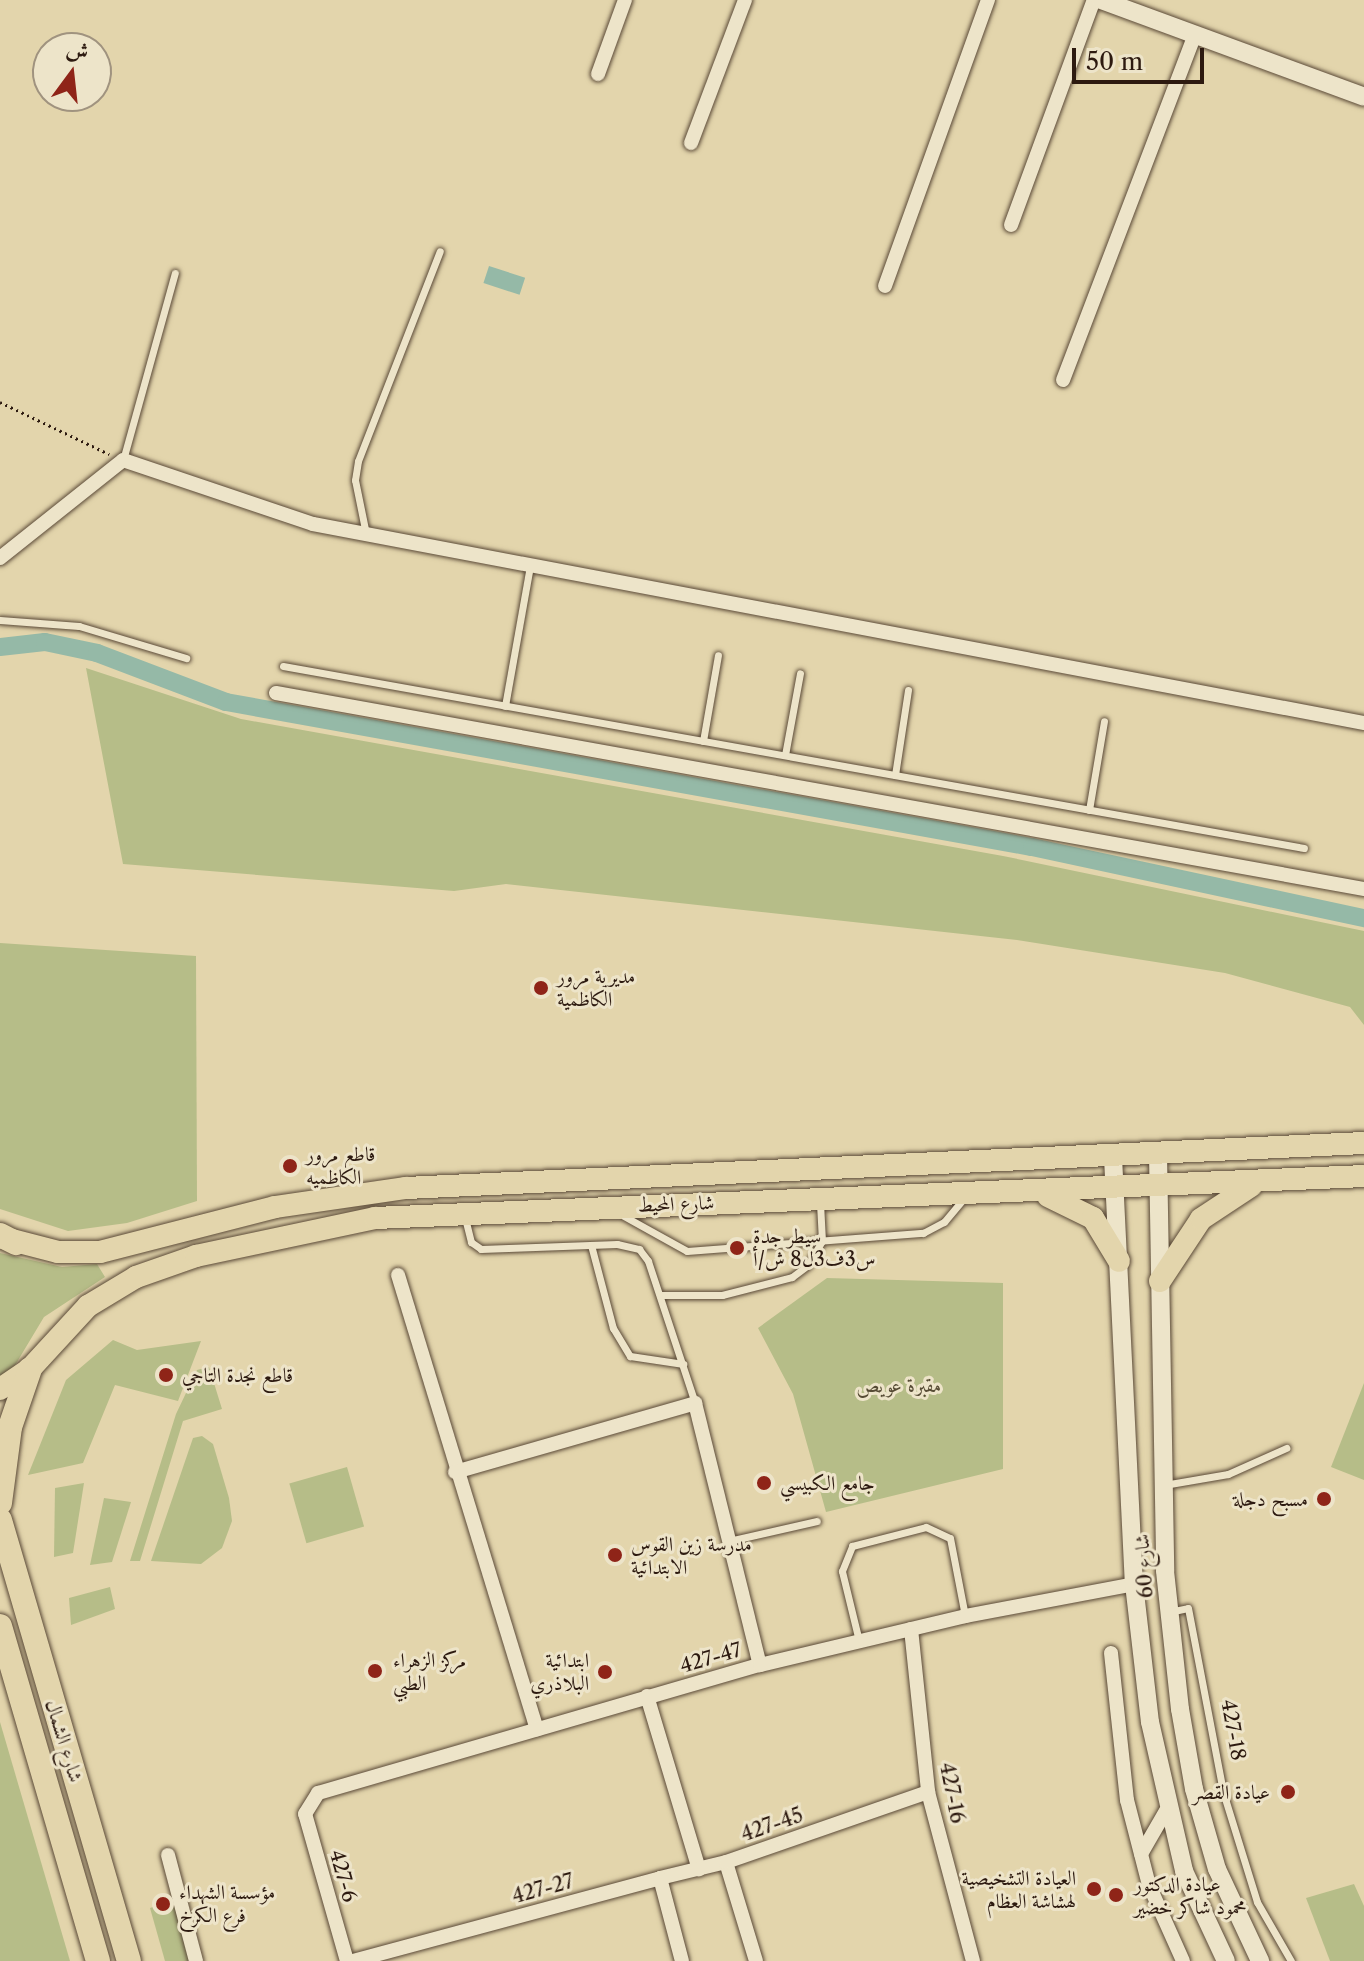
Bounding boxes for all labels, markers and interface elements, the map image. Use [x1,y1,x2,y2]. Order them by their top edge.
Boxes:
north arrow [32,32,112,112]
scale bar [1076,32,1208,82]
text: ش [64,34,92,66]
text: 50 m [1086,47,1143,76]
place label: مديرية مرور الكاظمية [557,964,635,1011]
marker: مديرية مرور الكاظمية [532,979,550,997]
place label: قاطع مرور الكاظميه [306,1142,375,1189]
marker: قاطع مرور الكاظميه [281,1157,299,1175]
street label: شارع المحيط [637,1191,715,1217]
place label: سيطر جدة س3ف3ل8 ش/أ [753,1224,875,1271]
marker: سيطر جدة س3ف3ل8 ش/أ [728,1239,746,1257]
place label: قاطع نجدة التاجي [182,1363,293,1387]
marker: قاطع نجدة التاجي [157,1366,175,1384]
park label: مقبرة عويص [856,1373,942,1397]
place label: جامع الكبيسي [780,1471,875,1495]
marker: جامع الكبيسي [755,1474,773,1492]
place label: مسبح دجلة [1233,1487,1308,1511]
marker: مسبح دجلة [1315,1490,1333,1508]
place label: مدرسة زين القوس الابتدائية [631,1532,752,1579]
street label: شارع 60 [1130,1533,1158,1599]
marker: مدرسة زين القوس الابتدائية [606,1546,624,1564]
street label: 427-47 [677,1638,745,1678]
place label: مركز الزهراء الطبي [393,1648,466,1695]
place label: ابتدائية البلاذري [530,1648,589,1695]
marker: مركز الزهراء الطبي [364,1660,386,1682]
marker: ابتدائية البلاذري [596,1663,614,1681]
street label: شارع الشمال [40,1697,88,1785]
street label: 427-18 [1216,1698,1250,1762]
street label: 427-16 [934,1761,970,1825]
place label: عيادة القصر [1193,1780,1270,1804]
marker: عيادة القصر [1277,1781,1299,1803]
street label: 427-45 [738,1803,806,1847]
street label: 427-6 [324,1847,362,1905]
place label: العيادة التشخيصية لهشاشة العظام [962,1866,1076,1913]
street label: 427-27 [510,1869,576,1909]
place label: عيادة الدكتور محمود شاكر خضير [1134,1872,1246,1919]
marker: العيادة التشخيصية لهشاشة العظام [1083,1878,1105,1900]
place label: مؤسسة الشهداء فرع الكرخ [179,1880,275,1927]
marker: عيادة الدكتور محمود شاكر خضير [1105,1884,1127,1906]
marker: مؤسسة الشهداء فرع الكرخ [154,1895,172,1913]

